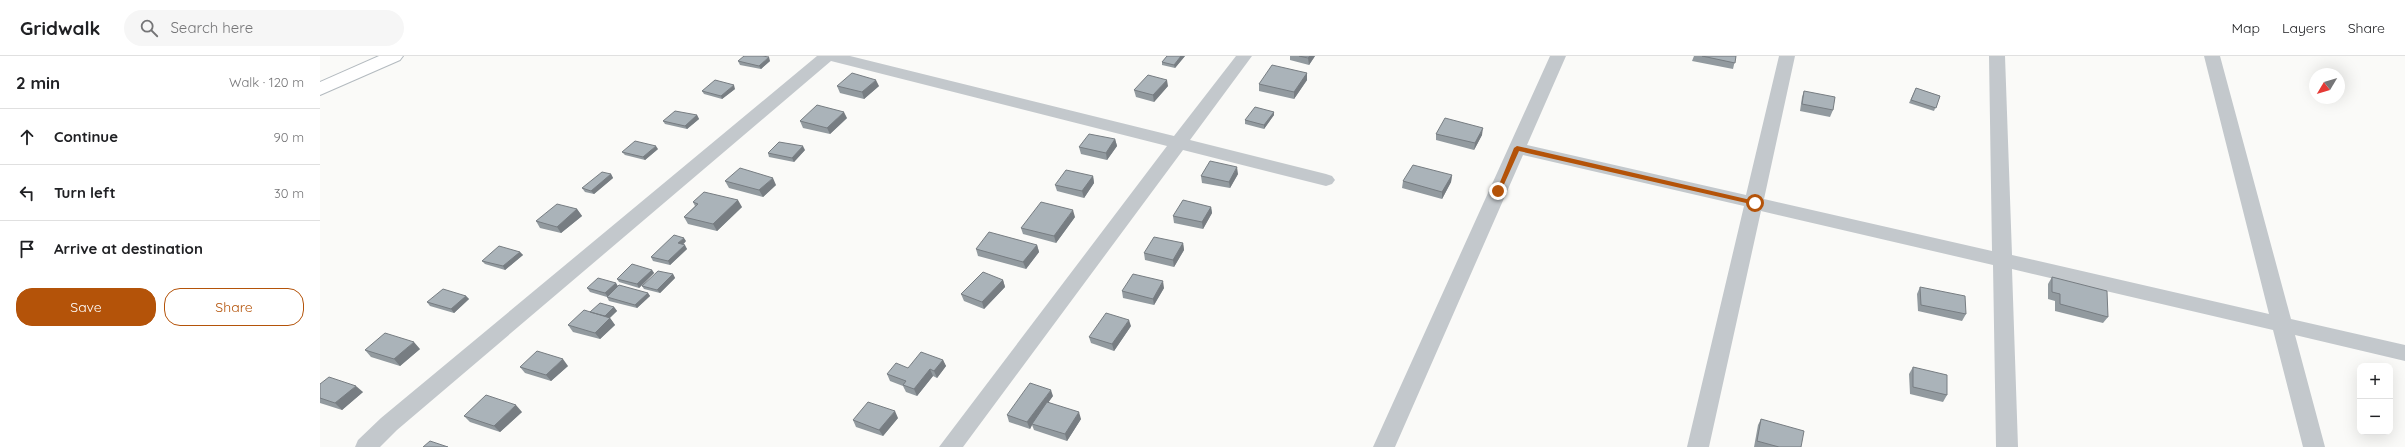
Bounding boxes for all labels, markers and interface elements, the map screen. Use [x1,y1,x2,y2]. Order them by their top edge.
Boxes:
search box [124,10,404,46]
text: Gridwalk [20,16,100,40]
icon: search [138,17,160,39]
text: Search here [170,18,253,37]
text: Map [2231,19,2260,37]
text: Layers [2282,19,2326,37]
text: Share [2348,19,2385,37]
north arrow [2309,68,2345,104]
text: 2 min [16,72,60,93]
text: Walk · 120 m [229,74,304,90]
icon: ahead [16,126,38,148]
text: Continue [54,127,118,146]
text: 90 m [274,129,304,145]
icon: left [16,182,38,204]
route end [1489,182,1507,200]
text: Turn left [54,183,116,202]
text: 30 m [274,185,304,201]
route start [1746,194,1764,212]
icon: arrive [16,238,38,260]
text: Arrive at destination [54,239,203,258]
button: Save [16,288,156,326]
button: Share [164,288,304,326]
map controls [2357,363,2393,435]
button: + [2357,363,2393,399]
button: − [2357,399,2393,435]

